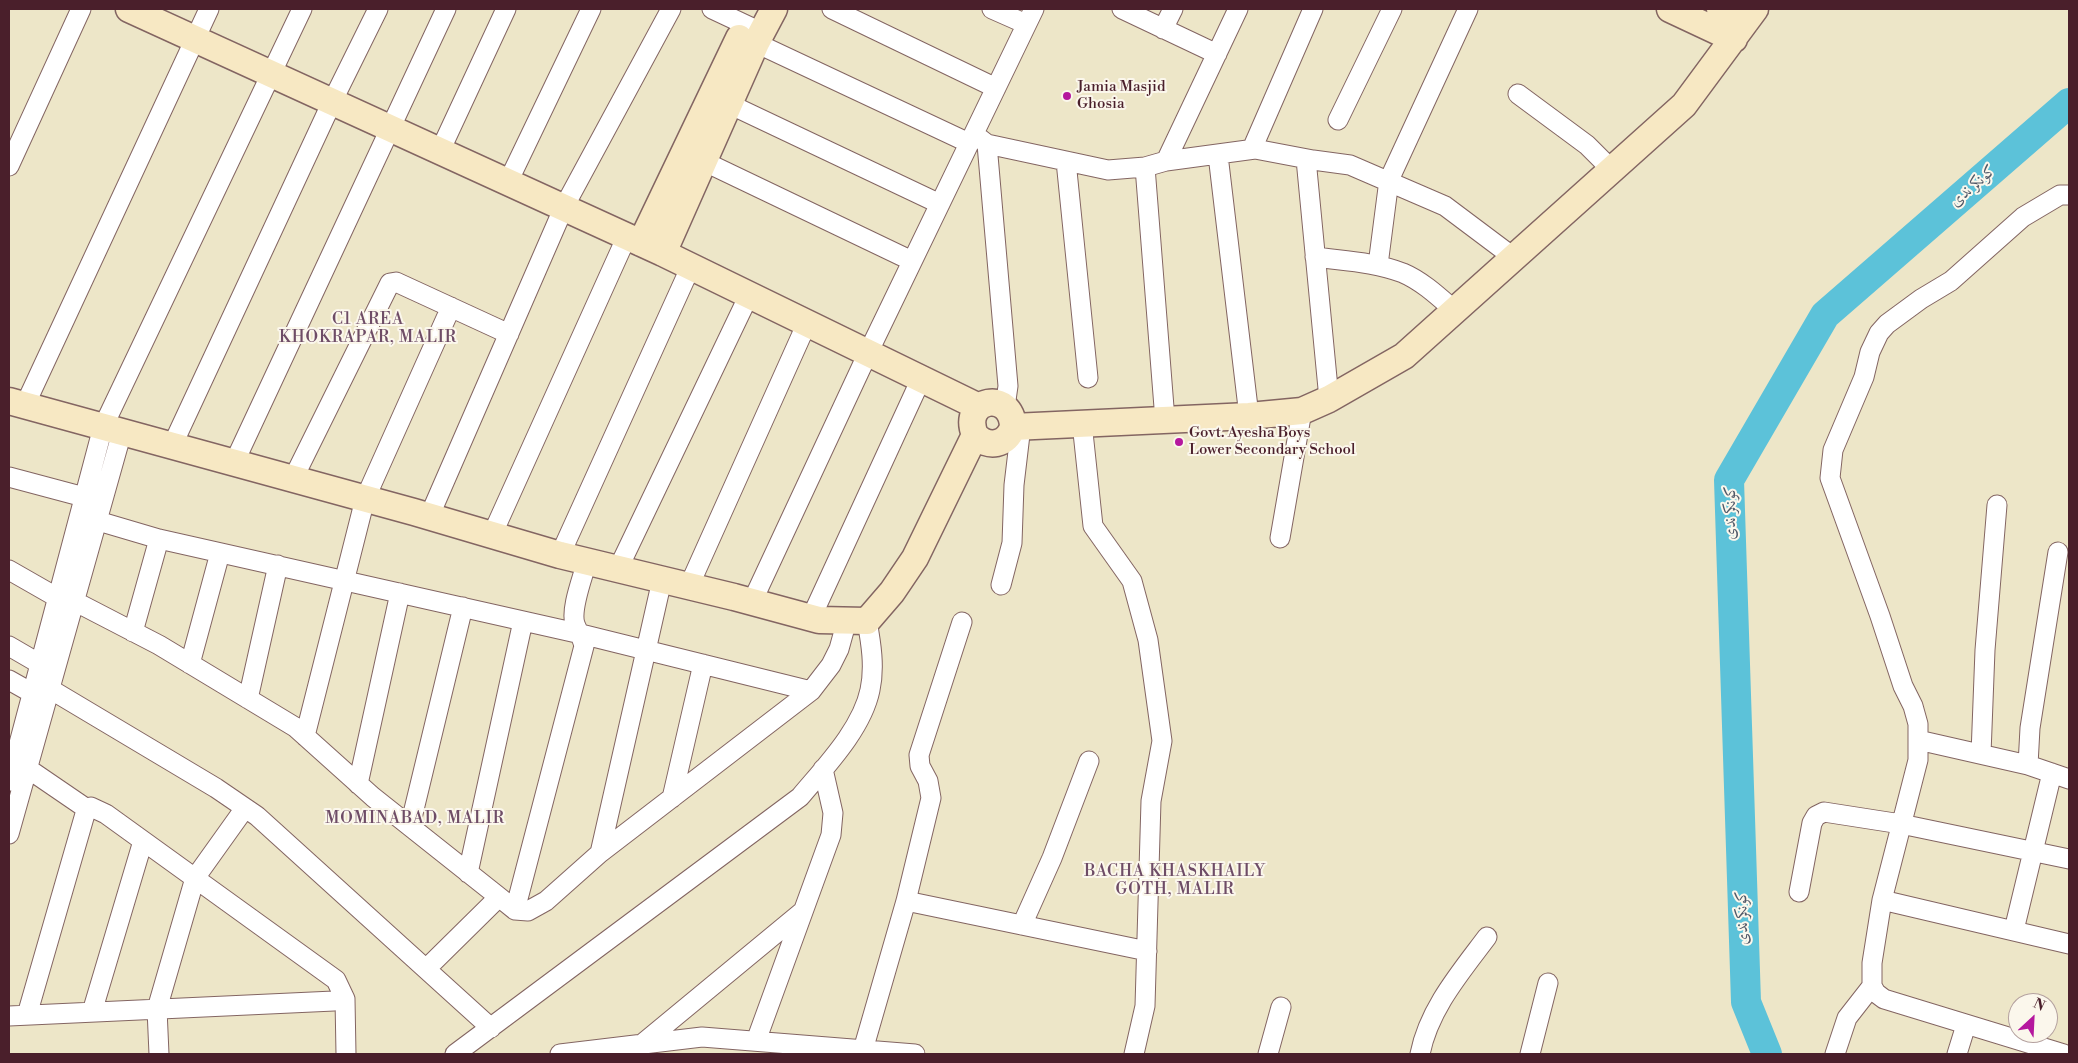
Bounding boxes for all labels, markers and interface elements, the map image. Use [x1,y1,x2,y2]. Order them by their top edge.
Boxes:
place label: Jamia Masjid Ghosia [1077,78,1166,113]
marker: Jamia Masjid Ghosia [1061,90,1073,102]
water label: کونکر ندی [1947,161,2001,211]
district label: C1 AREA KHOKRAPAR, MALIR [277,310,459,348]
place label: Govt. Ayesha Boys Lower Secondary School [1189,424,1355,459]
marker: Govt. Ayesha Boys Lower Secondary School [1173,436,1185,448]
water label: کونکر ندی [1721,484,1741,540]
district label: MOMINABAD, MALIR [323,809,507,829]
district label: BACHA KHASKHAILY GOTH, MALIR [1082,862,1268,900]
water label: کونکر ندی [1732,889,1754,945]
north arrow [2008,993,2058,1043]
text: N [2030,995,2048,1016]

